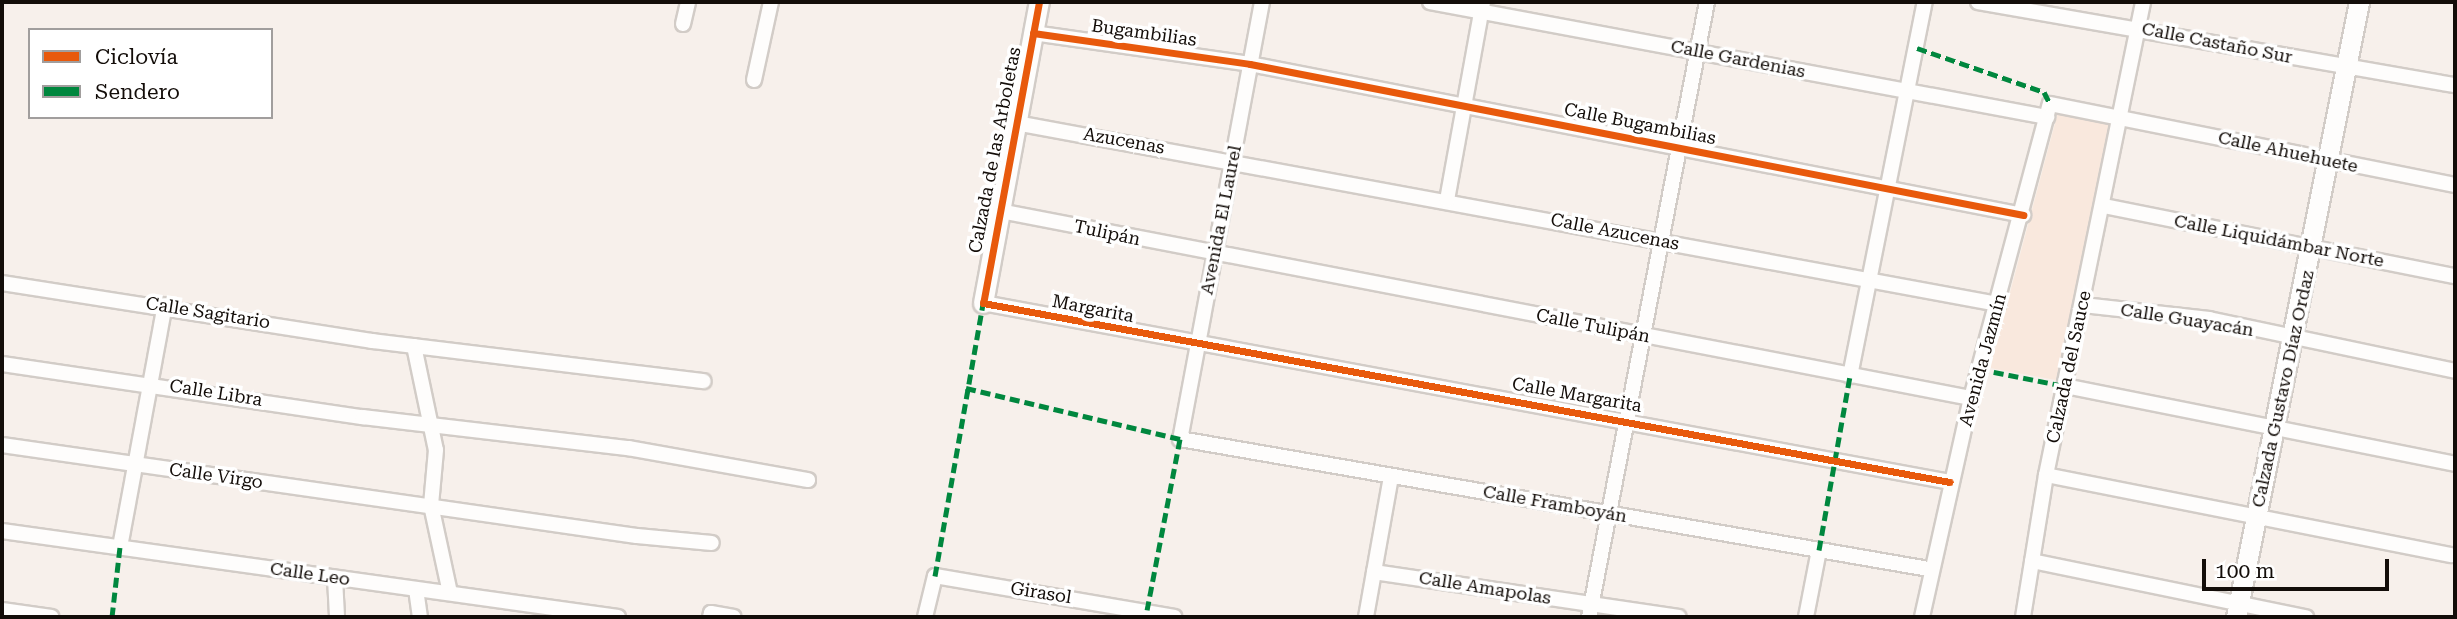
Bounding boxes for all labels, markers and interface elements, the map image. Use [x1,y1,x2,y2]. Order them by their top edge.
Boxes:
street label: Bugambilias [1090,15,1198,51]
street label: Calle Castaño Sur [2140,18,2294,68]
legend [28,28,273,119]
street label: Calle Gardenias [1669,35,1807,83]
text: Ciclovía [95,45,178,69]
street label: Calzada de las Arboletas [964,45,1026,255]
text: Sendero [95,80,180,104]
street label: Calle Bugambilias [1562,99,1718,149]
street label: Azucenas [1082,123,1166,159]
street label: Calle Ahuehuete [2216,127,2360,177]
street label: Avenida El Laurel [1196,144,1246,296]
street label: Calle Azucenas [1549,209,1681,255]
street label: Calle Liquidámbar Norte [2172,210,2386,272]
street label: Tulipán [1072,215,1142,251]
street label: Calzada Gustavo Díaz Ordaz [2247,269,2319,509]
street label: Calzada del Sauce [2042,289,2096,445]
street label: Margarita [1050,290,1136,328]
street label: Avenida Jazmín [1955,291,2011,429]
street label: Calle Sagitario [144,292,272,334]
street label: Calle Guayacán [2119,299,2255,341]
street label: Calle Tulipán [1534,304,1652,348]
street label: Calle Margarita [1510,373,1644,417]
street label: Calle Libra [168,375,264,411]
street label: Calle Virgo [168,459,264,493]
street label: Calle Framboyán [1481,481,1629,527]
scale bar [2205,546,2392,590]
street label: Calle Leo [269,558,351,590]
text: 100 m [2215,559,2275,583]
street label: Calle Amapolas [1417,567,1553,609]
street label: Girasol [1009,578,1073,608]

